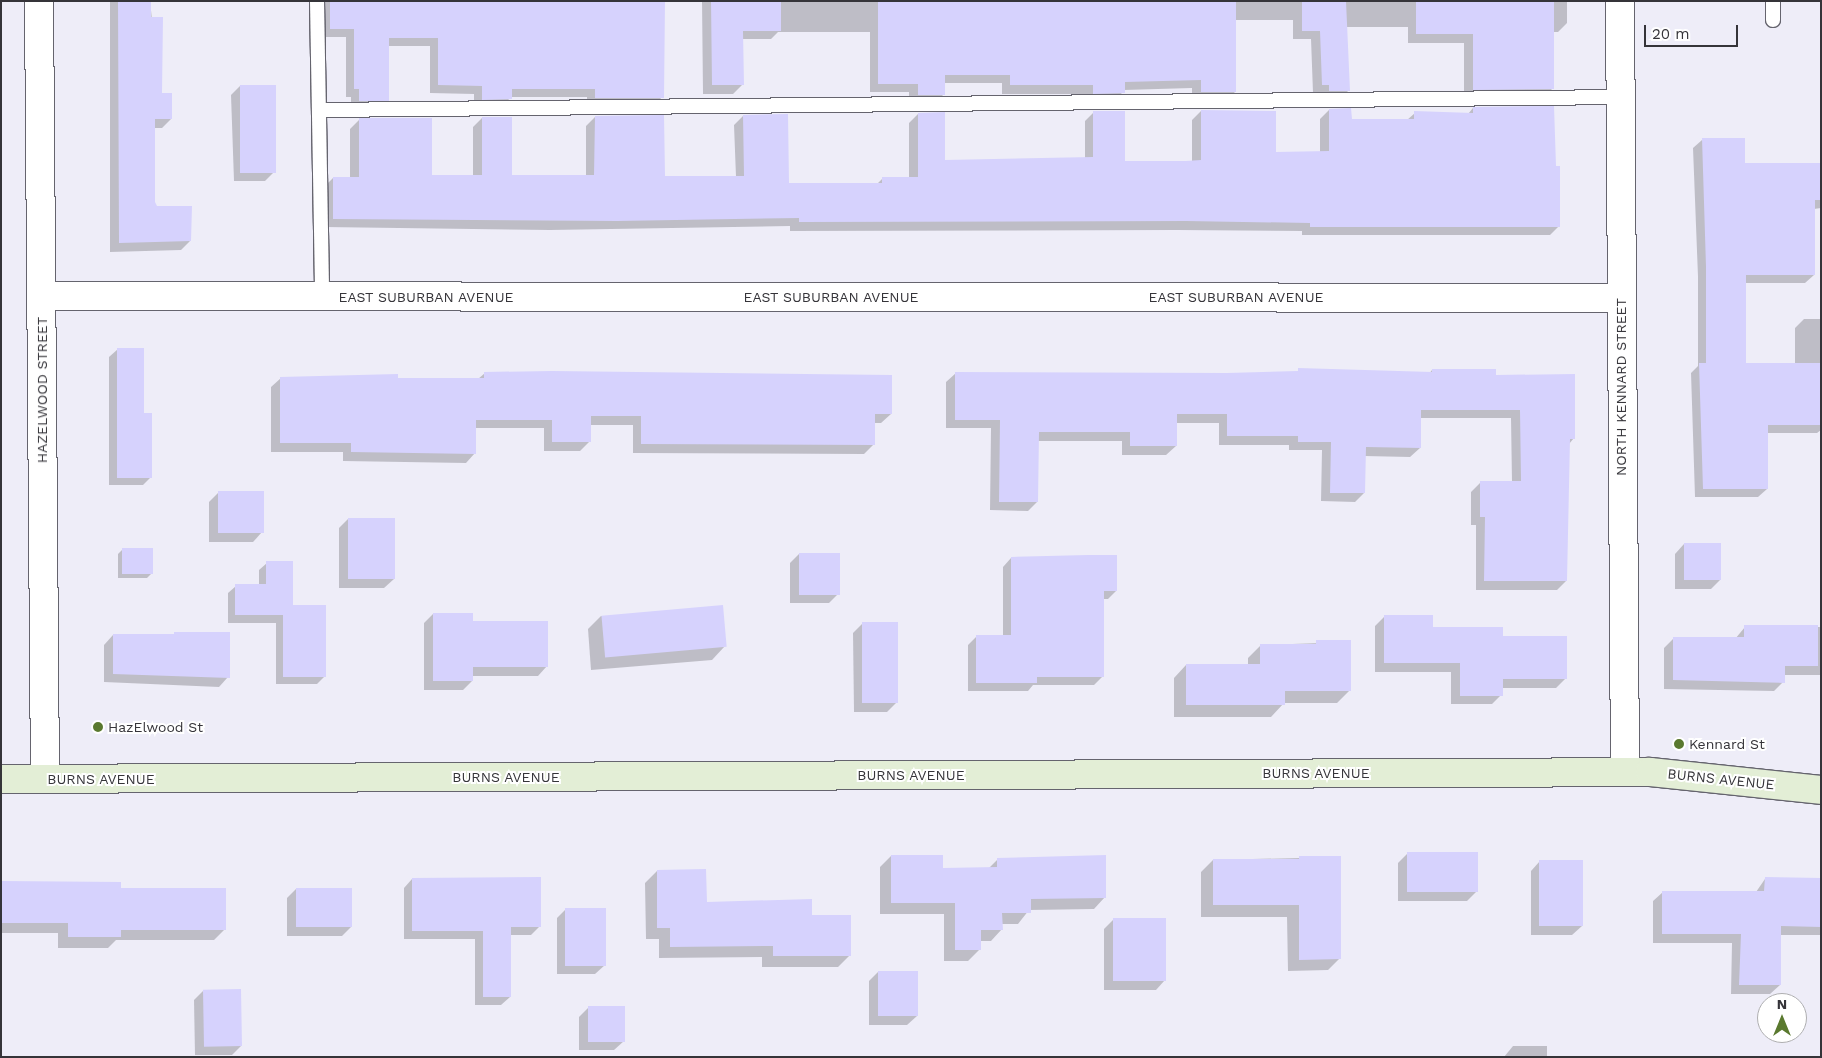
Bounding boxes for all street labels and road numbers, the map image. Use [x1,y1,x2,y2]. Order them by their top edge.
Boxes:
street label: EAST SUBURBAN AVENUE [338,289,514,305]
street label: EAST SUBURBAN AVENUE [743,289,919,305]
street label: EAST SUBURBAN AVENUE [1148,289,1324,305]
street label: NORTH KENNARD STREET [1613,298,1629,476]
street label: HAZELWOOD STREET [34,317,50,463]
street label: BURNS AVENUE [1262,765,1370,781]
street label: BURNS AVENUE [1666,765,1776,793]
street label: BURNS AVENUE [857,767,965,783]
street label: BURNS AVENUE [452,769,560,785]
street label: BURNS AVENUE [47,771,155,787]

